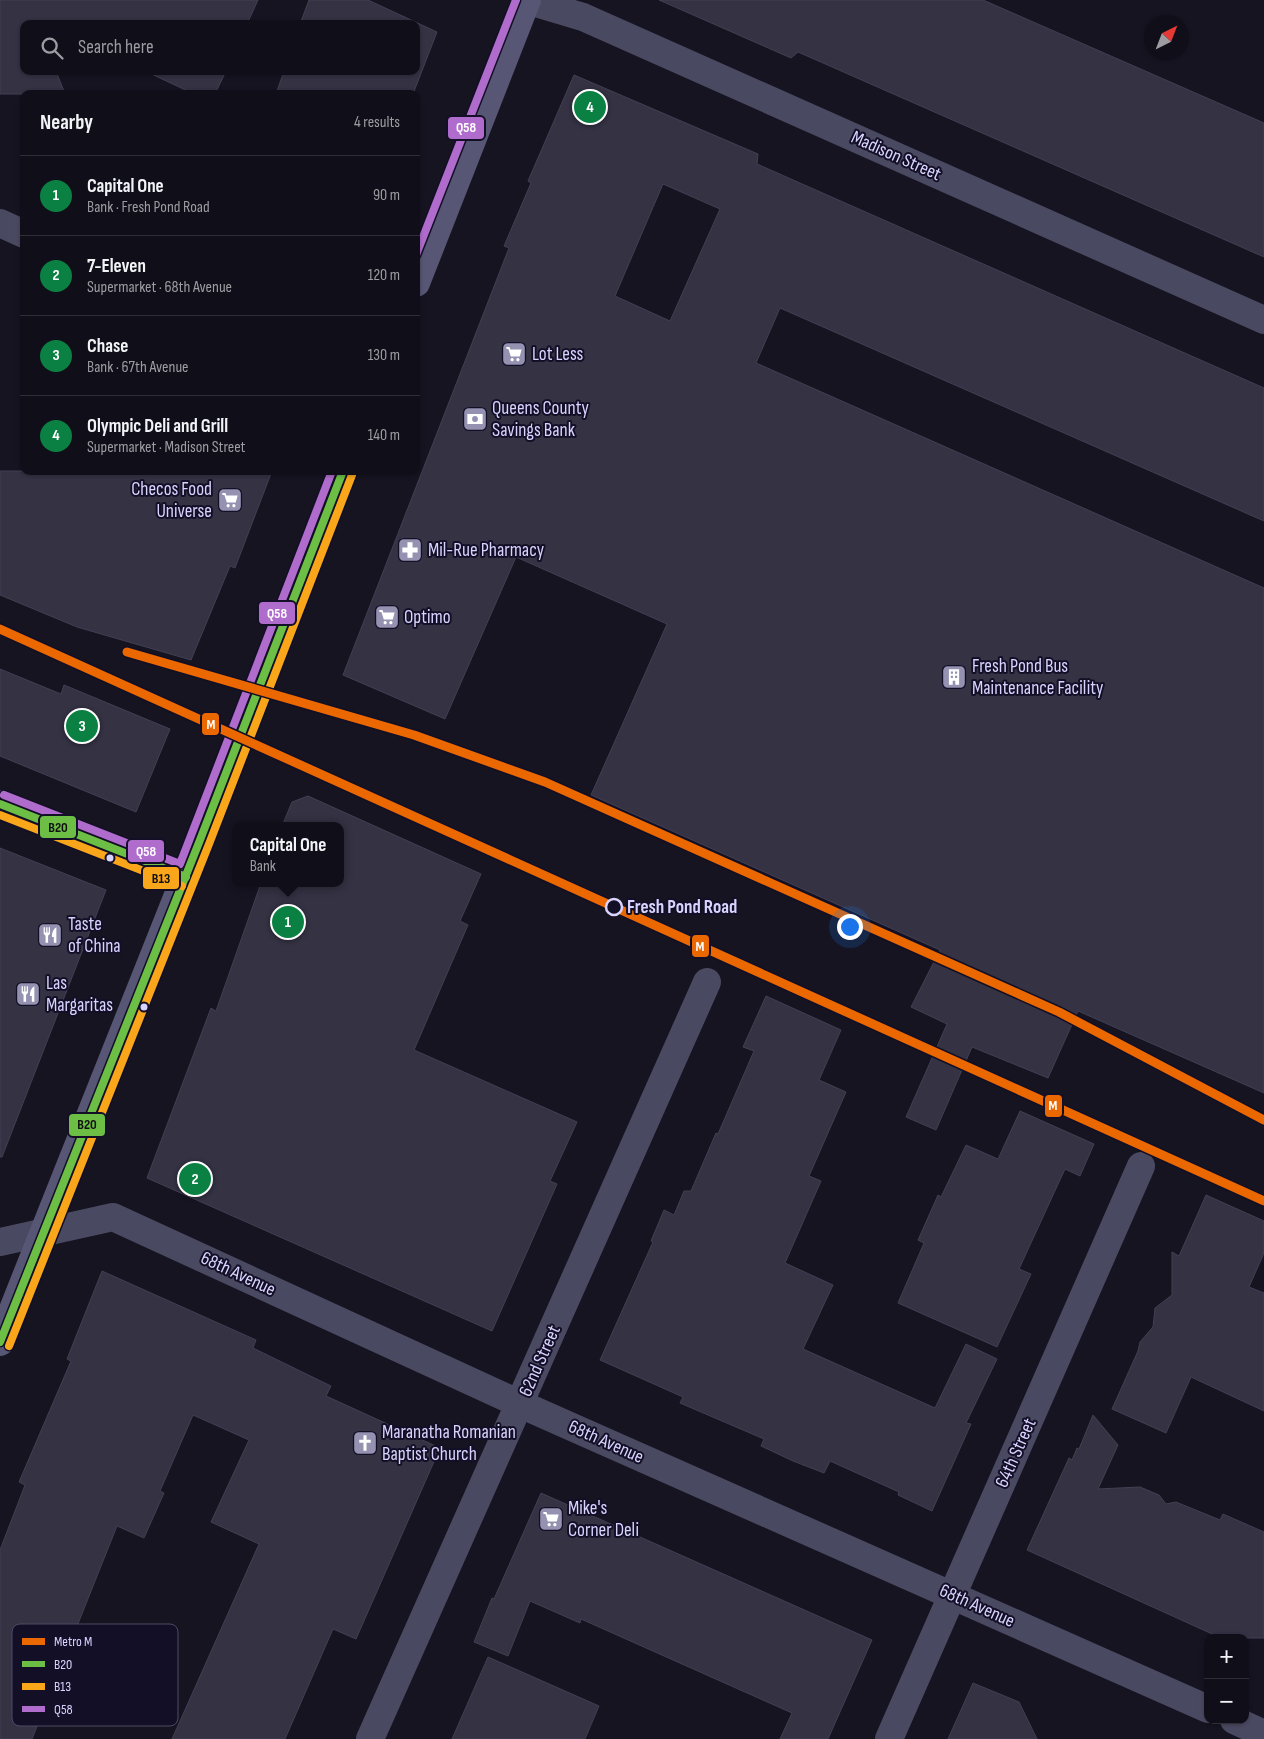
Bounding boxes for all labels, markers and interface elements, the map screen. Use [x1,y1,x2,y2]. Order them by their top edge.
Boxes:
north arrow [1144,15,1189,60]
search box [20,20,420,75]
icon: search [38,34,66,62]
text: Search here [78,36,154,59]
pin: 4 [574,88,606,126]
text: Nearby [40,110,93,135]
text: 4 results [354,113,400,132]
line badge: Q58 [447,116,485,140]
text: Q58 [456,119,476,136]
street label: Madison Street [847,126,945,186]
text: Capital One [87,175,164,198]
text: 1 [53,186,59,205]
text: 90 m [373,186,400,205]
text: Bank · Fresh Pond Road [87,198,210,217]
text: 7-Eleven [87,255,146,278]
text: 2 [52,266,60,285]
text: 120 m [368,266,400,285]
text: Supermarket · 68th Avenue [87,278,232,297]
text: Chase [87,335,128,358]
supermarket icon: Lot Less [501,341,527,367]
place label: Lot Less [532,343,584,366]
text: 3 [52,346,60,365]
text: 130 m [368,346,400,365]
text: Bank · 67th Avenue [87,358,189,377]
place label: Queens County Savings Bank [492,397,590,442]
bank icon: Queens County Savings Bank [462,406,488,432]
text: Olympic Deli and Grill [87,415,228,438]
text: 4 [52,426,60,445]
text: 140 m [368,426,400,445]
text: Supermarket · Madison Street [87,438,245,457]
place label: Checos Food Universe [131,478,212,523]
supermarket icon: Checos Food Universe [217,487,243,513]
pharmacy icon: Mil-Rue Pharmacy [397,537,423,563]
place label: Mil-Rue Pharmacy [428,539,545,562]
line badge: Q58 [258,601,296,625]
supermarket icon: Optimo [374,604,400,630]
text: Q58 [267,605,287,622]
place label: Optimo [404,606,451,629]
place label: Fresh Pond Bus Maintenance Facility [972,655,1104,700]
building icon: Fresh Pond Bus Maintenance Facility [941,664,967,690]
pin: 3 [66,707,98,745]
line badge: M [201,712,220,736]
text: M [207,716,216,733]
line badge: B20 [39,815,77,839]
text: B20 [48,819,68,836]
popup [232,822,344,887]
text: Capital One [250,834,326,857]
line badge: Q58 [127,839,165,863]
text: Q58 [136,843,156,860]
unlabelled marker [105,853,115,863]
text: Bank [250,857,276,876]
line badge: B13 [142,866,180,890]
text: B13 [152,870,170,887]
place label: Fresh Pond Road [627,896,737,919]
marker: Fresh Pond Road [605,898,623,916]
pin: 1 [272,903,304,941]
place label: Taste of China [68,913,121,958]
your location [837,914,863,940]
restaurant icon: Taste of China [37,922,63,948]
line badge: M [691,934,710,958]
text: M [696,938,705,955]
place label: Las Margaritas [46,972,113,1017]
restaurant icon: Las Margaritas [15,981,41,1007]
unlabelled marker [139,1002,149,1012]
line badge: M [1044,1094,1063,1118]
text: M [1049,1097,1058,1114]
line badge: B20 [68,1113,106,1137]
text: B20 [77,1116,97,1133]
pin: 2 [179,1160,211,1198]
street label: 68th Avenue [197,1247,279,1301]
street label: 62nd Street [514,1322,566,1400]
street label: 68th Avenue [565,1415,647,1469]
street label: 64th Street [991,1415,1042,1491]
place label: Maranatha Romanian Baptist Church [382,1421,516,1466]
church icon: Maranatha Romanian Baptist Church [352,1430,378,1456]
place label: Mike's Corner Deli [568,1497,639,1542]
supermarket icon: Mike's Corner Deli [538,1506,564,1532]
street label: 68th Avenue [936,1579,1018,1633]
legend [12,1624,178,1726]
text: Metro M [54,1633,92,1650]
map controls [1204,1634,1249,1724]
button: + [1204,1634,1249,1679]
text: B20 [54,1656,72,1673]
text: B13 [54,1678,71,1695]
button: − [1204,1679,1249,1724]
text: Q58 [54,1701,73,1718]

